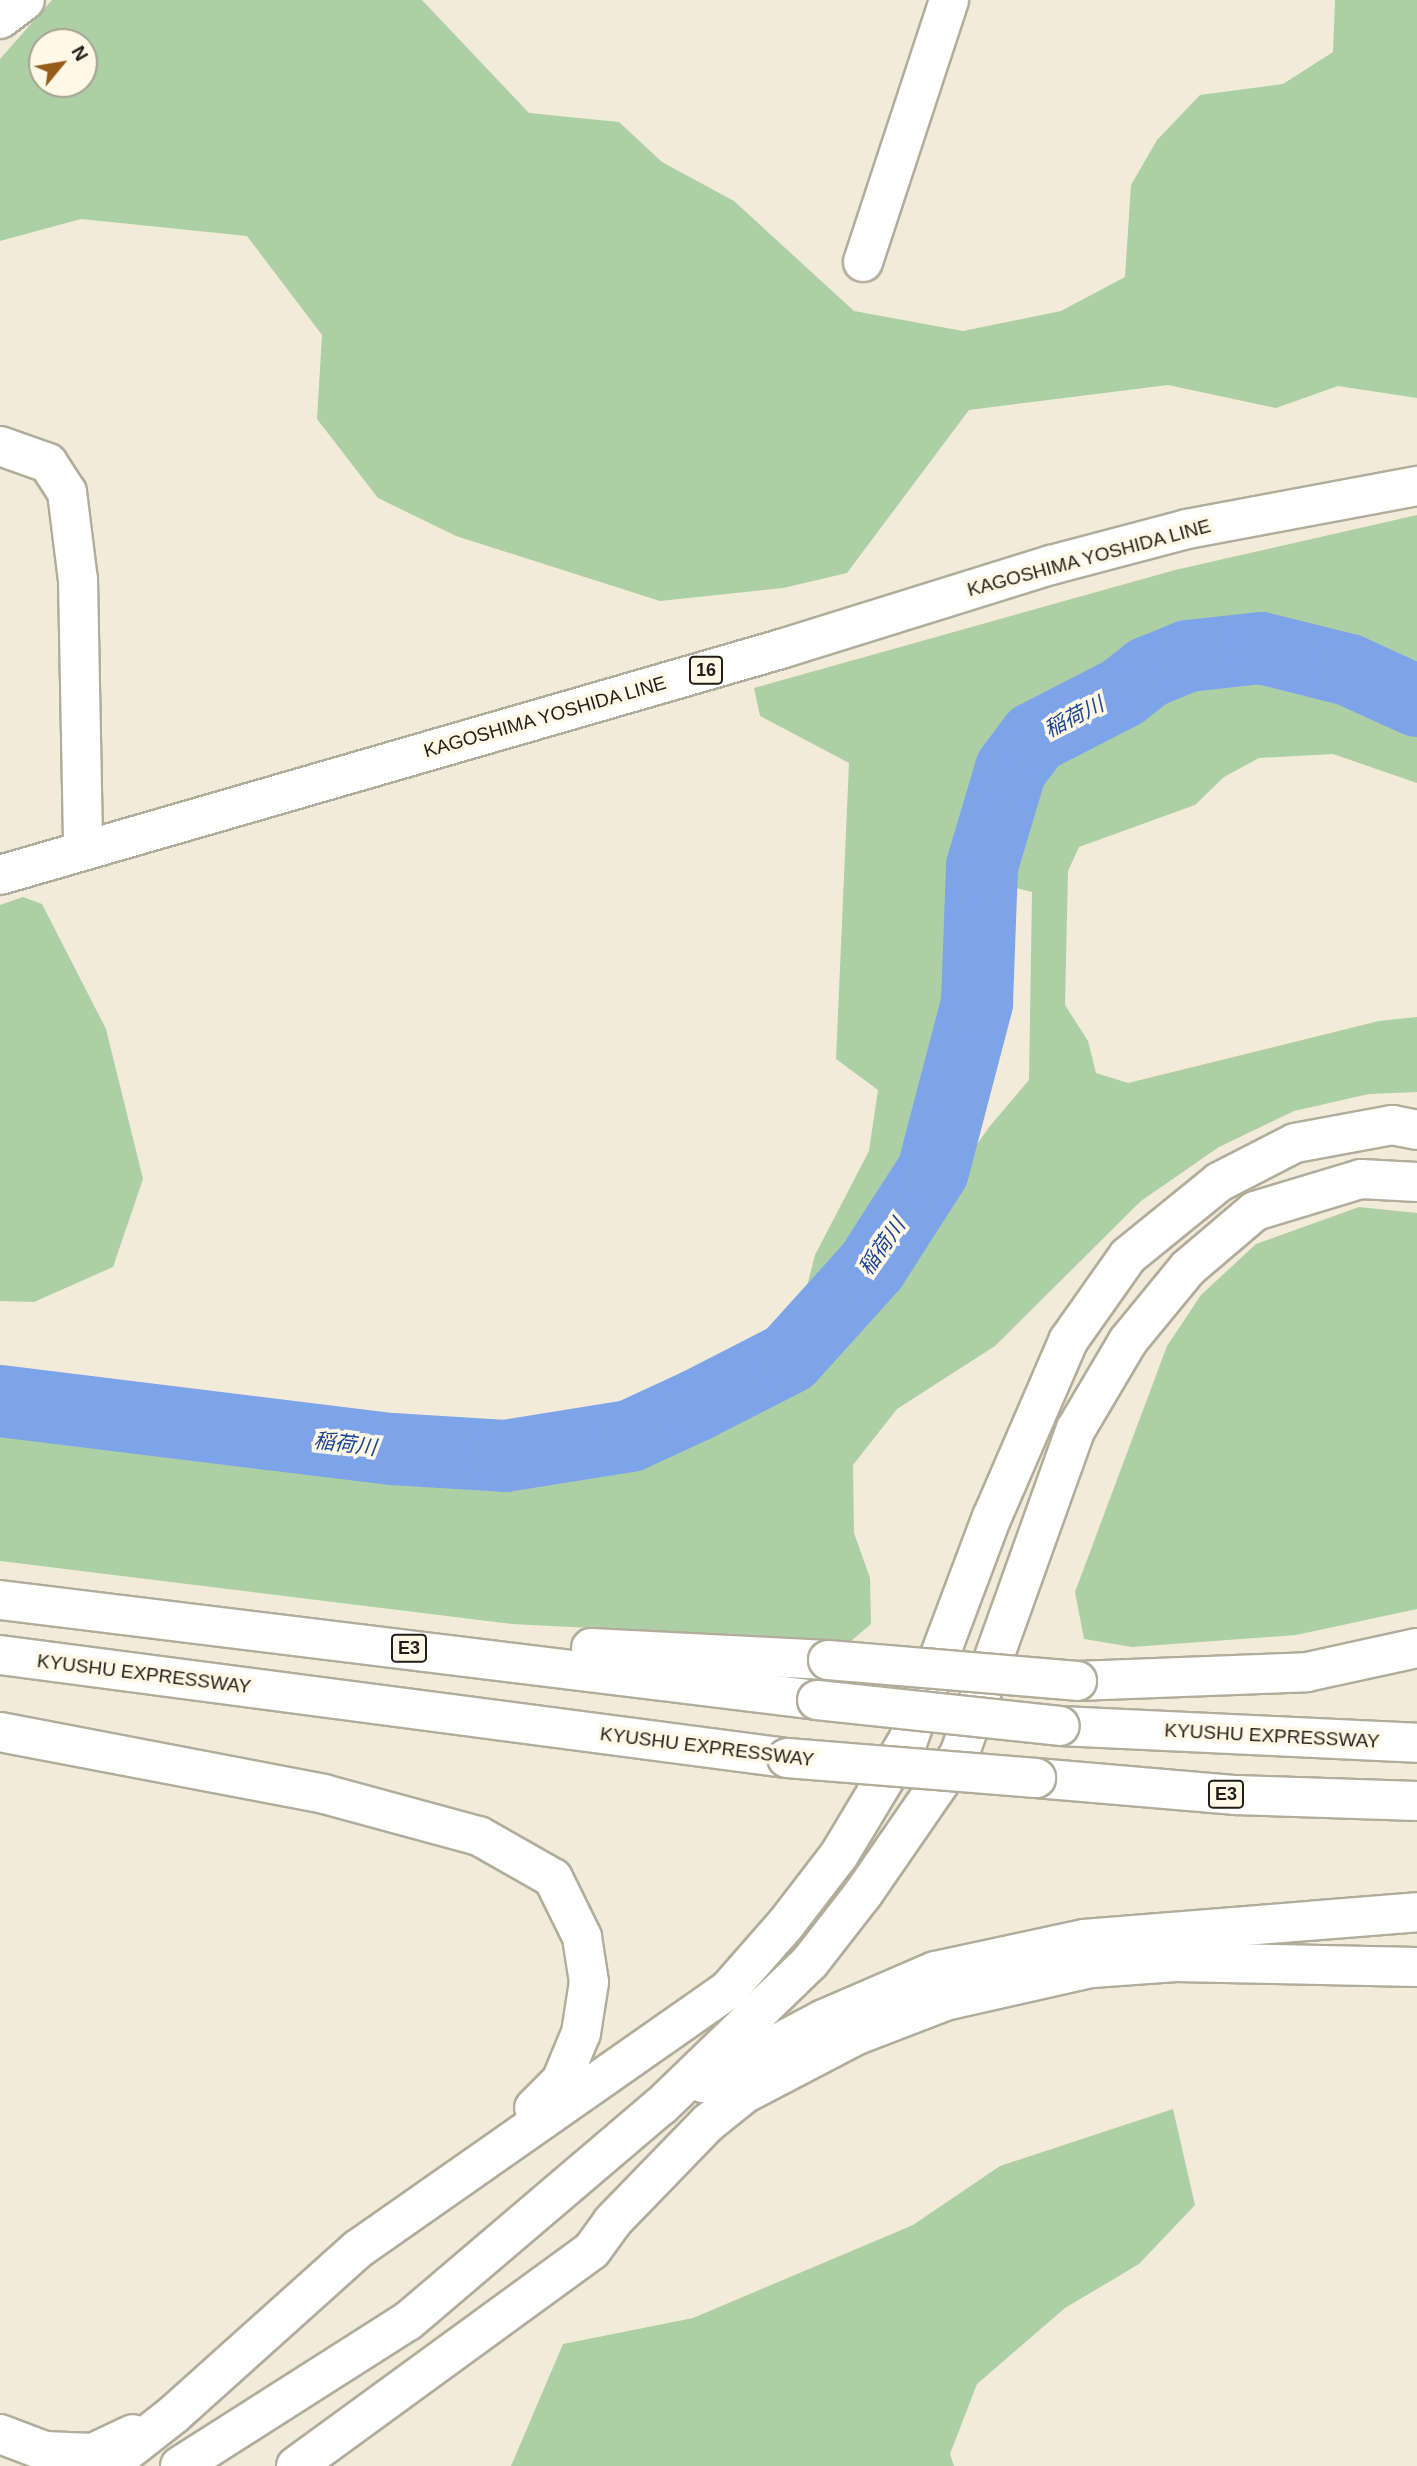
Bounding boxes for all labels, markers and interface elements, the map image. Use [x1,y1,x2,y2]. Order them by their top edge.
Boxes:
north arrow [28,28,98,98]
text: N [67,42,92,64]
street label: KAGOSHIMA YOSHIDA LINE [964,514,1214,602]
road number: 16 [688,656,724,684]
street label: KAGOSHIMA YOSHIDA LINE [420,671,670,763]
water label: 稲荷川 [1040,691,1108,743]
water label: 稲荷川 [854,1214,910,1280]
water label: 稲荷川 [312,1428,378,1460]
road number: E3 [390,1633,428,1662]
street label: KYUSHU EXPRESSWAY [36,1650,252,1698]
street label: KYUSHU EXPRESSWAY [1164,1719,1380,1753]
street label: KYUSHU EXPRESSWAY [599,1723,815,1771]
road number: E3 [1207,1779,1245,1808]

